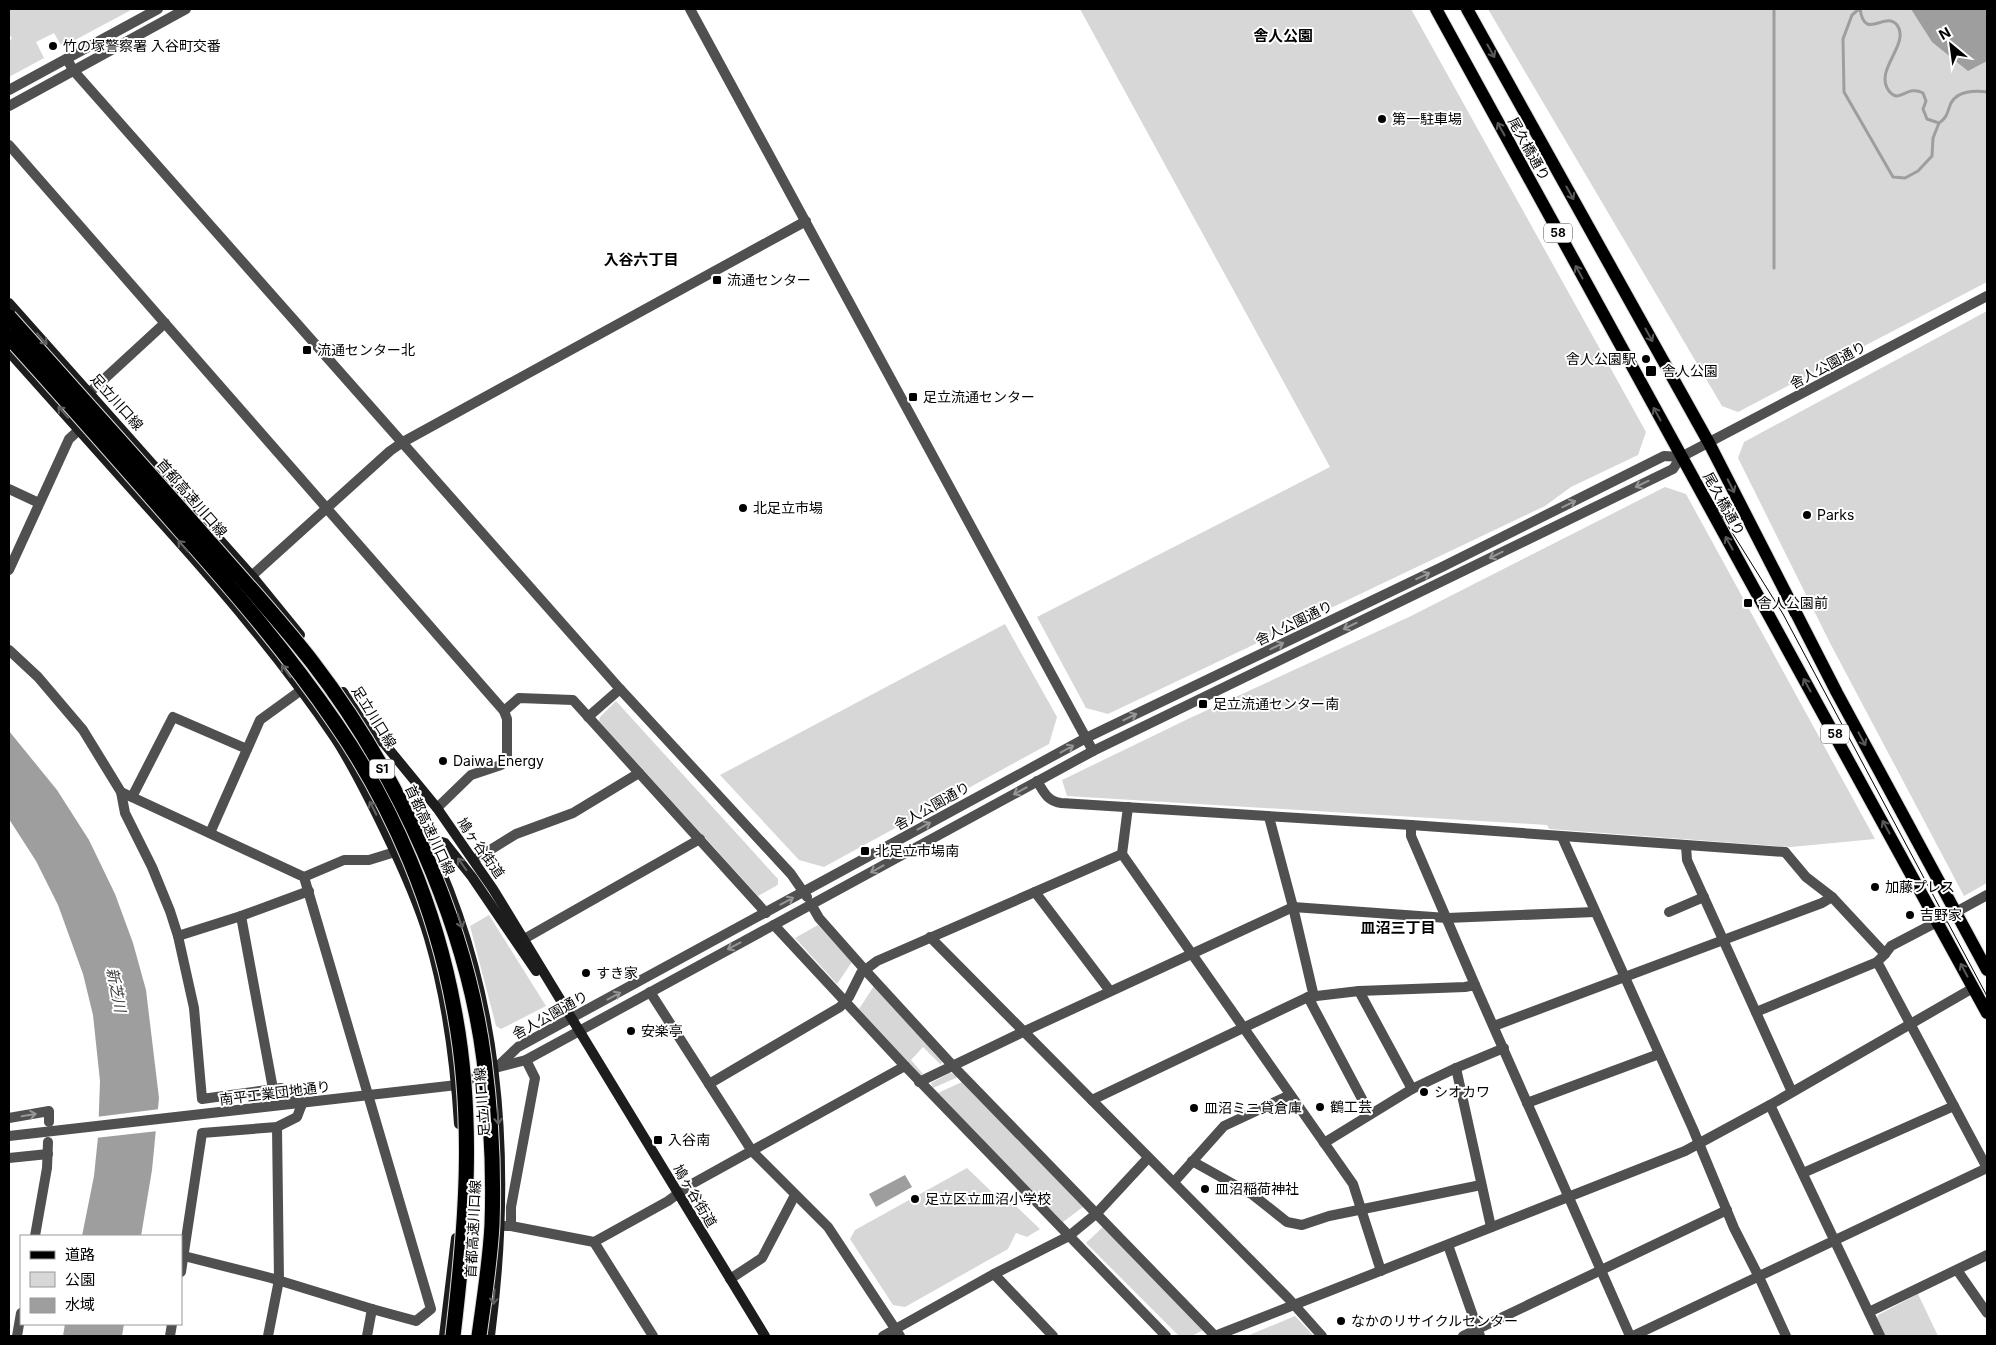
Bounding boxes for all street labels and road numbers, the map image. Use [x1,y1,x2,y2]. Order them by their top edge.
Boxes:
street label: 尾久橋通り [1505,114,1554,183]
road number: 58 [1544,224,1572,242]
street label: 舎人公園通り [1787,337,1869,392]
street label: 足立川口線 [88,370,147,433]
street label: 首都高速川口線 [154,455,231,540]
street label: 尾久橋通り [1700,469,1749,538]
street label: 舎人公園通り [1252,596,1335,649]
street label: 足立川口線 [349,683,400,751]
road number: 58 [1821,724,1849,744]
road number: S1 [370,760,394,779]
street label: 舎人公園通り [891,778,973,833]
street label: 首都高速川口線 [402,782,459,878]
street label: 鳩ヶ谷街道 [454,814,508,881]
street label: 舎人公園通り [509,987,591,1042]
street label: 足立川口線 [471,1067,492,1138]
street label: 南平工業団地通り [218,1077,332,1108]
street label: 鳩ヶ谷街道 [670,1161,721,1230]
street label: 首都高速川口線 [461,1180,484,1278]

